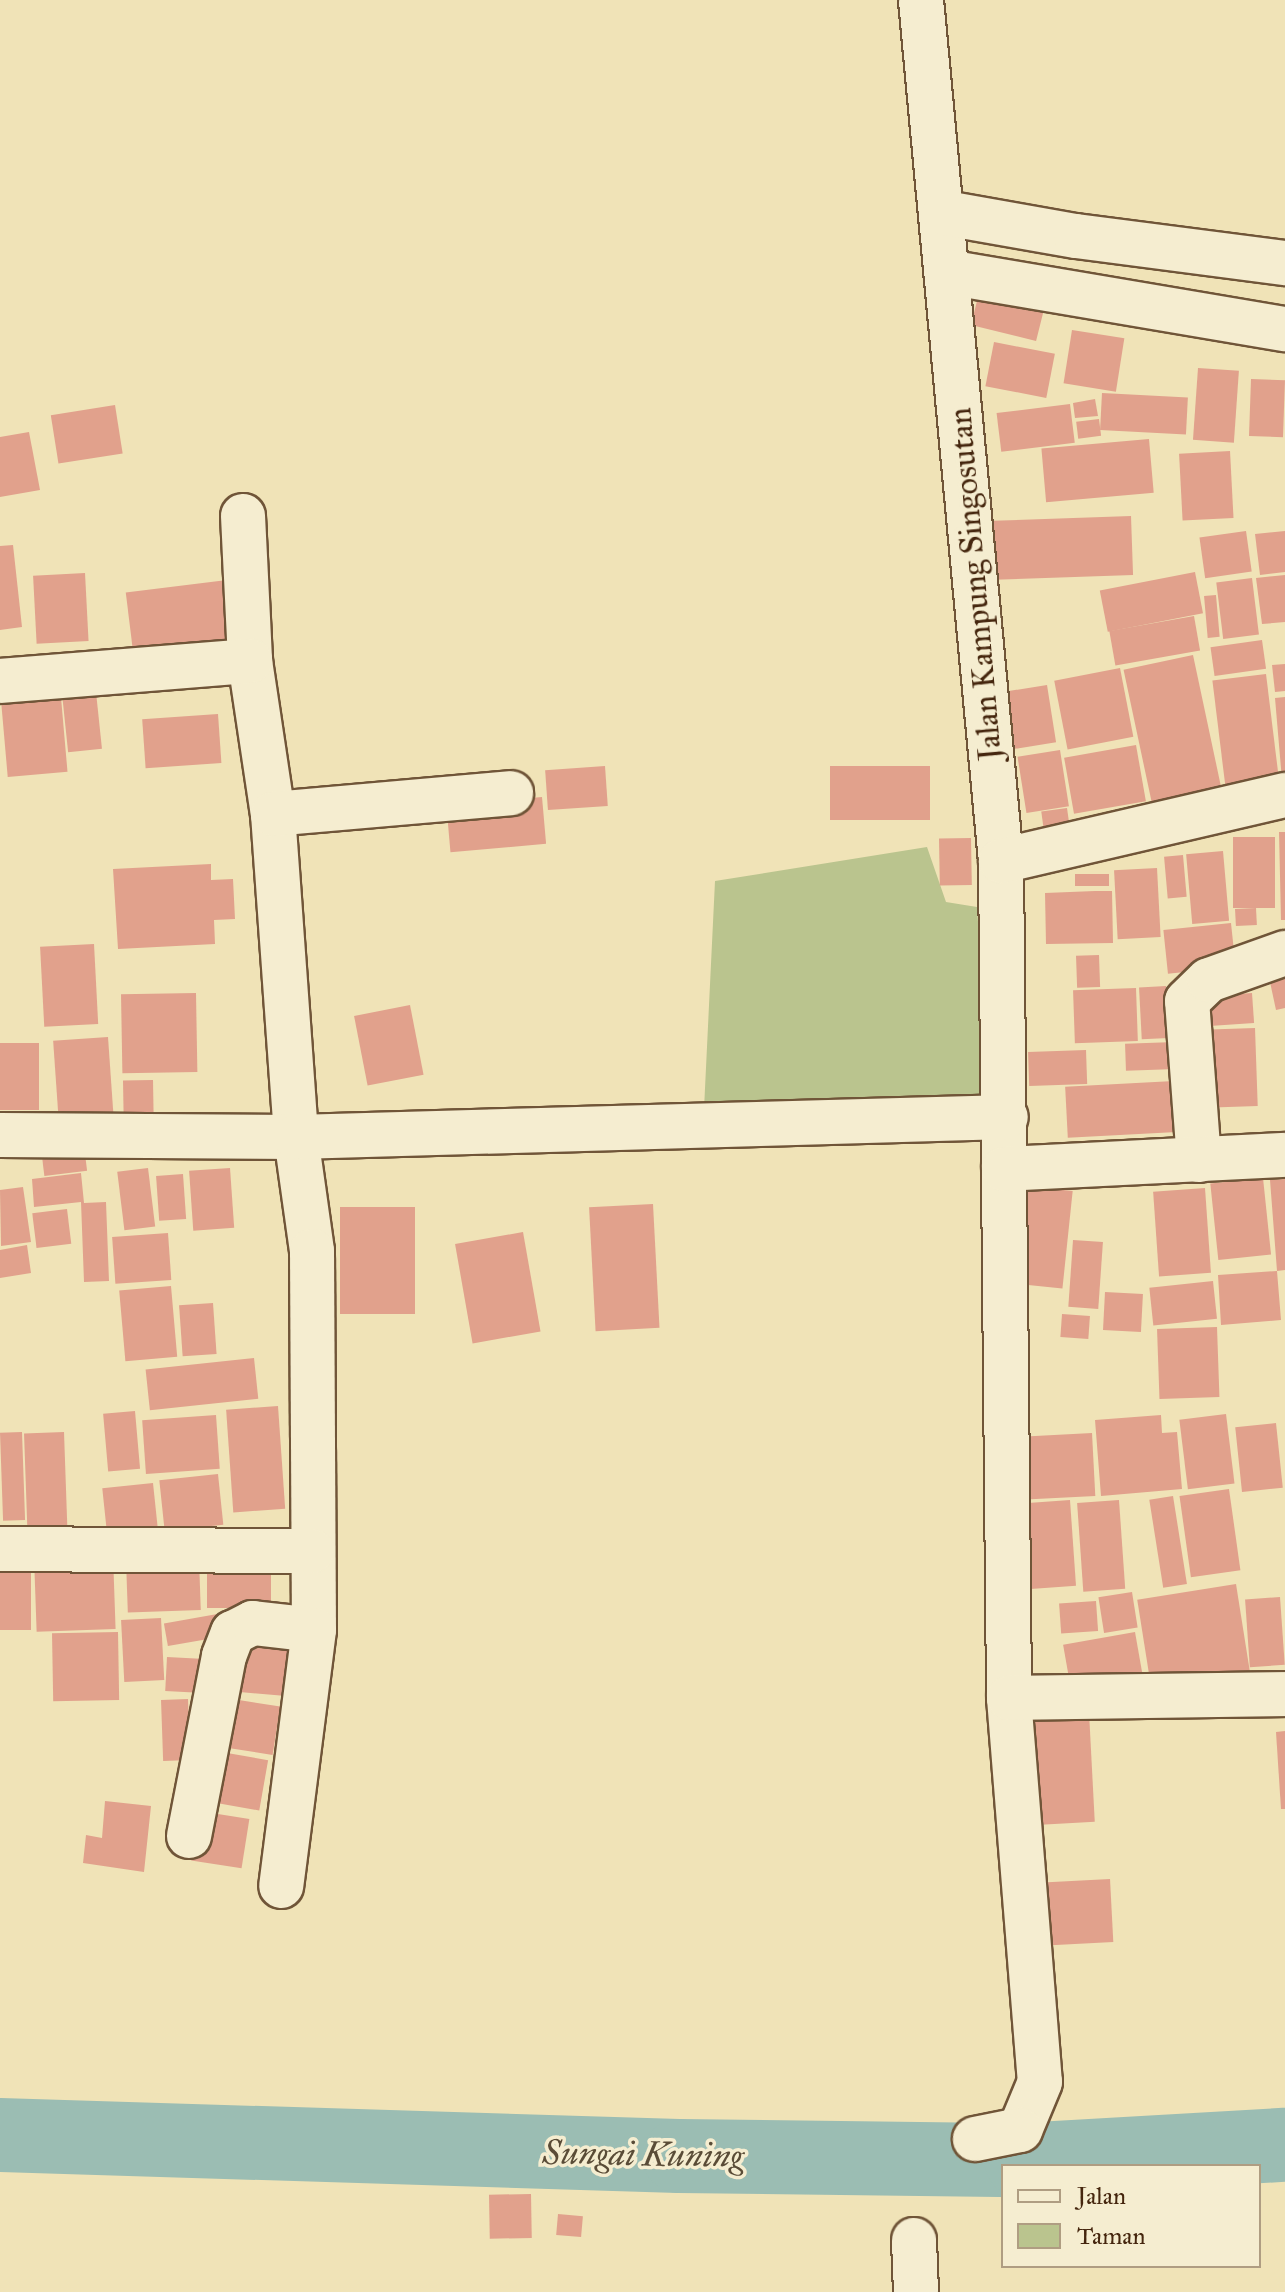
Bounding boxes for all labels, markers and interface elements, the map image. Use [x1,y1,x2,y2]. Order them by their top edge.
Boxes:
street label: Jalan Kampung Singosutan [941,406,1011,762]
water label: Sungai Kuning [542,2132,744,2176]
legend [1001,2164,1261,2268]
text: Jalan [1077,2181,1126,2211]
text: Taman [1077,2221,1145,2251]

